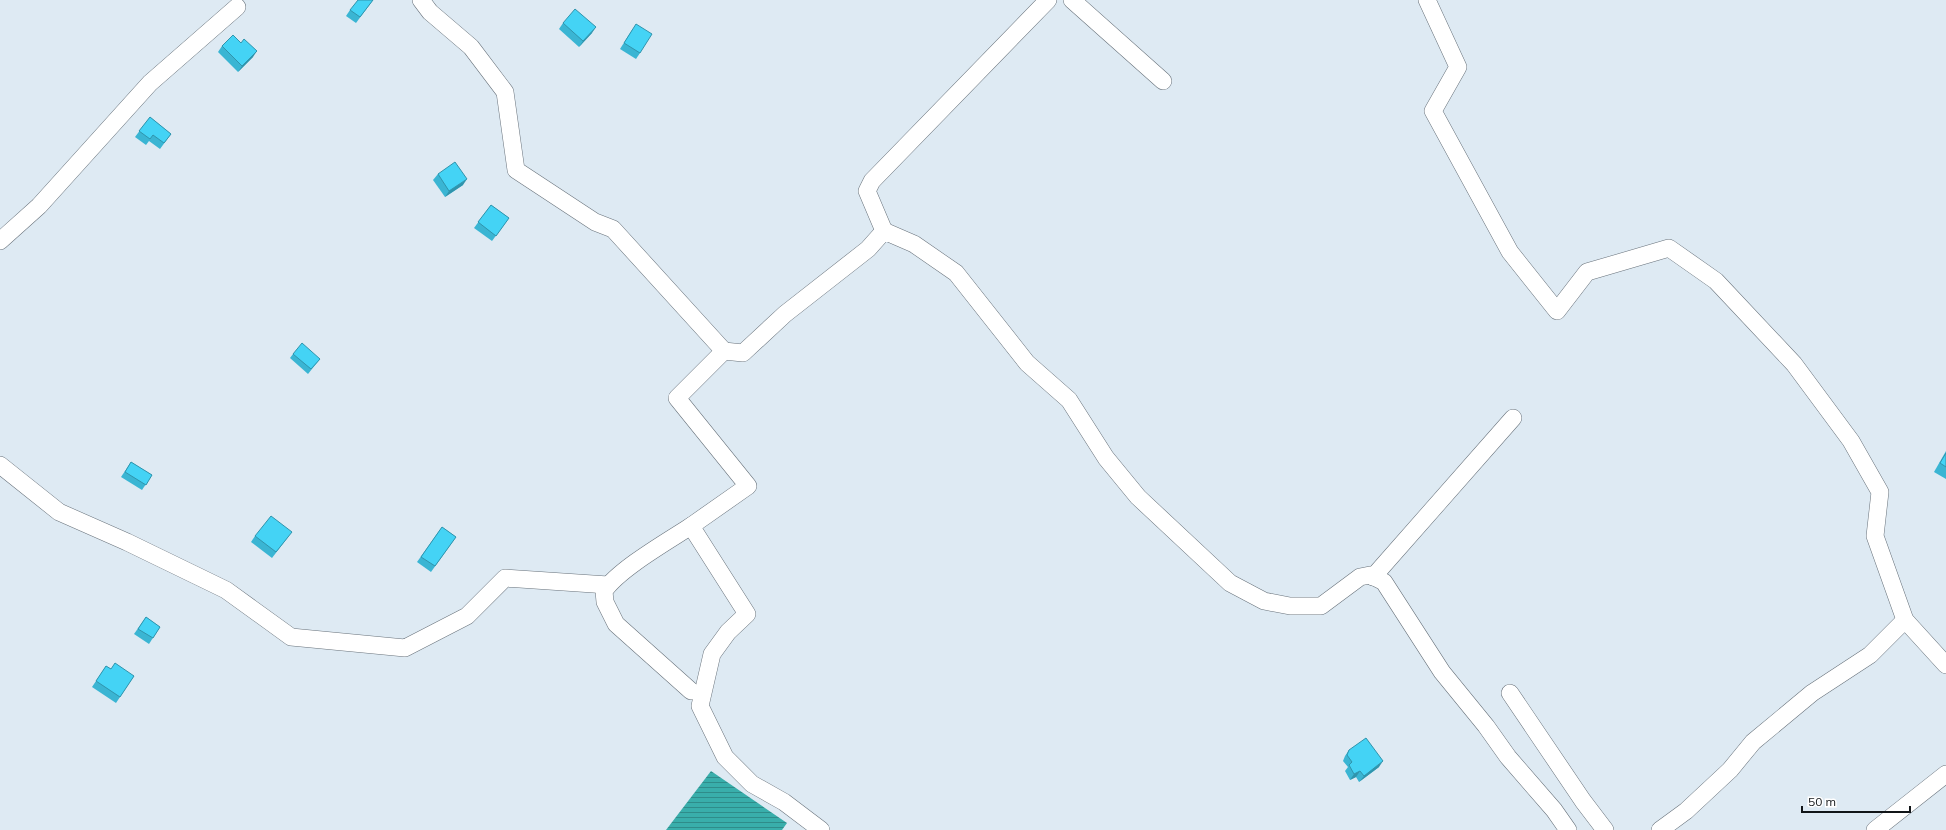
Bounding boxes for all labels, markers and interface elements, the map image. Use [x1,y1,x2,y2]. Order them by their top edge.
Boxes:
scale bar [1802,788,1910,814]
text: 50 m [1808,794,1836,809]

